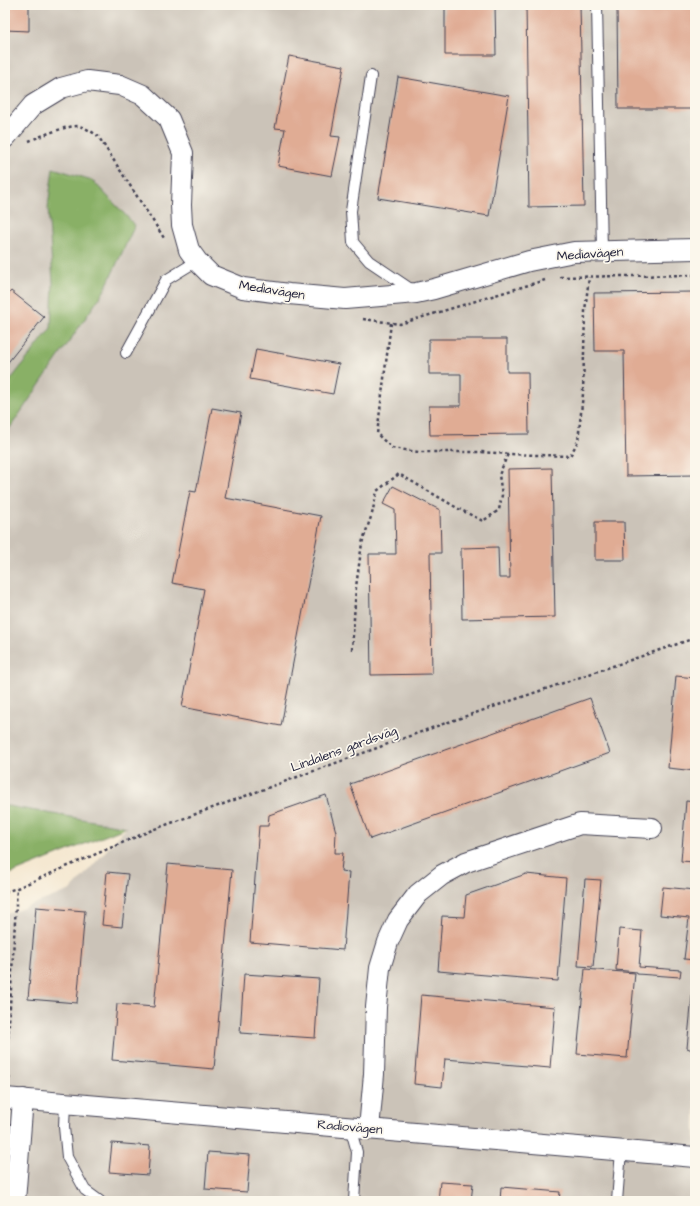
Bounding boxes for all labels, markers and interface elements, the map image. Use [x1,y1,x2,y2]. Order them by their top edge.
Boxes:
street label: Mediavägen [556,243,624,266]
street label: Mediavägen [238,276,307,305]
street label: Lindalens gårdsväg [288,721,400,778]
street label: Radiovägen [317,1115,384,1140]

